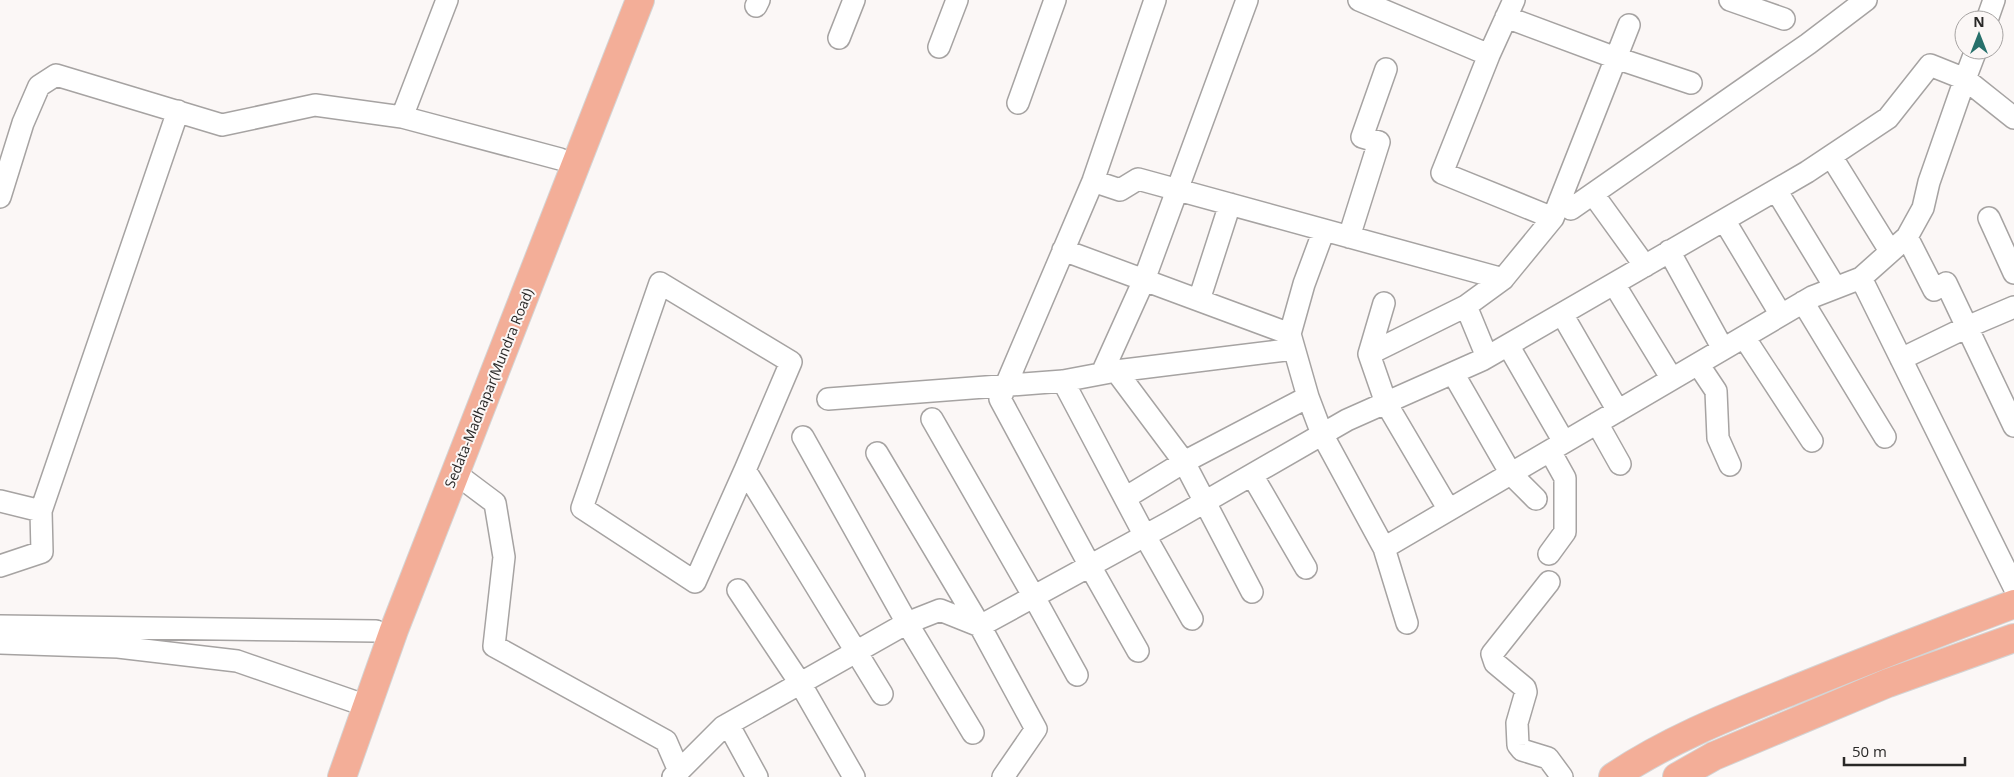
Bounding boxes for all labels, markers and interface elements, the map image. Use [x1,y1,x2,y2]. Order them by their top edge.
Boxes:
north arrow [1954,10,2004,60]
text: N [1973,12,1985,31]
street label: Sedata-Madhapar(Mundra Road) [440,285,537,490]
scale bar [1844,734,1965,766]
text: 50 m [1852,741,1887,761]

